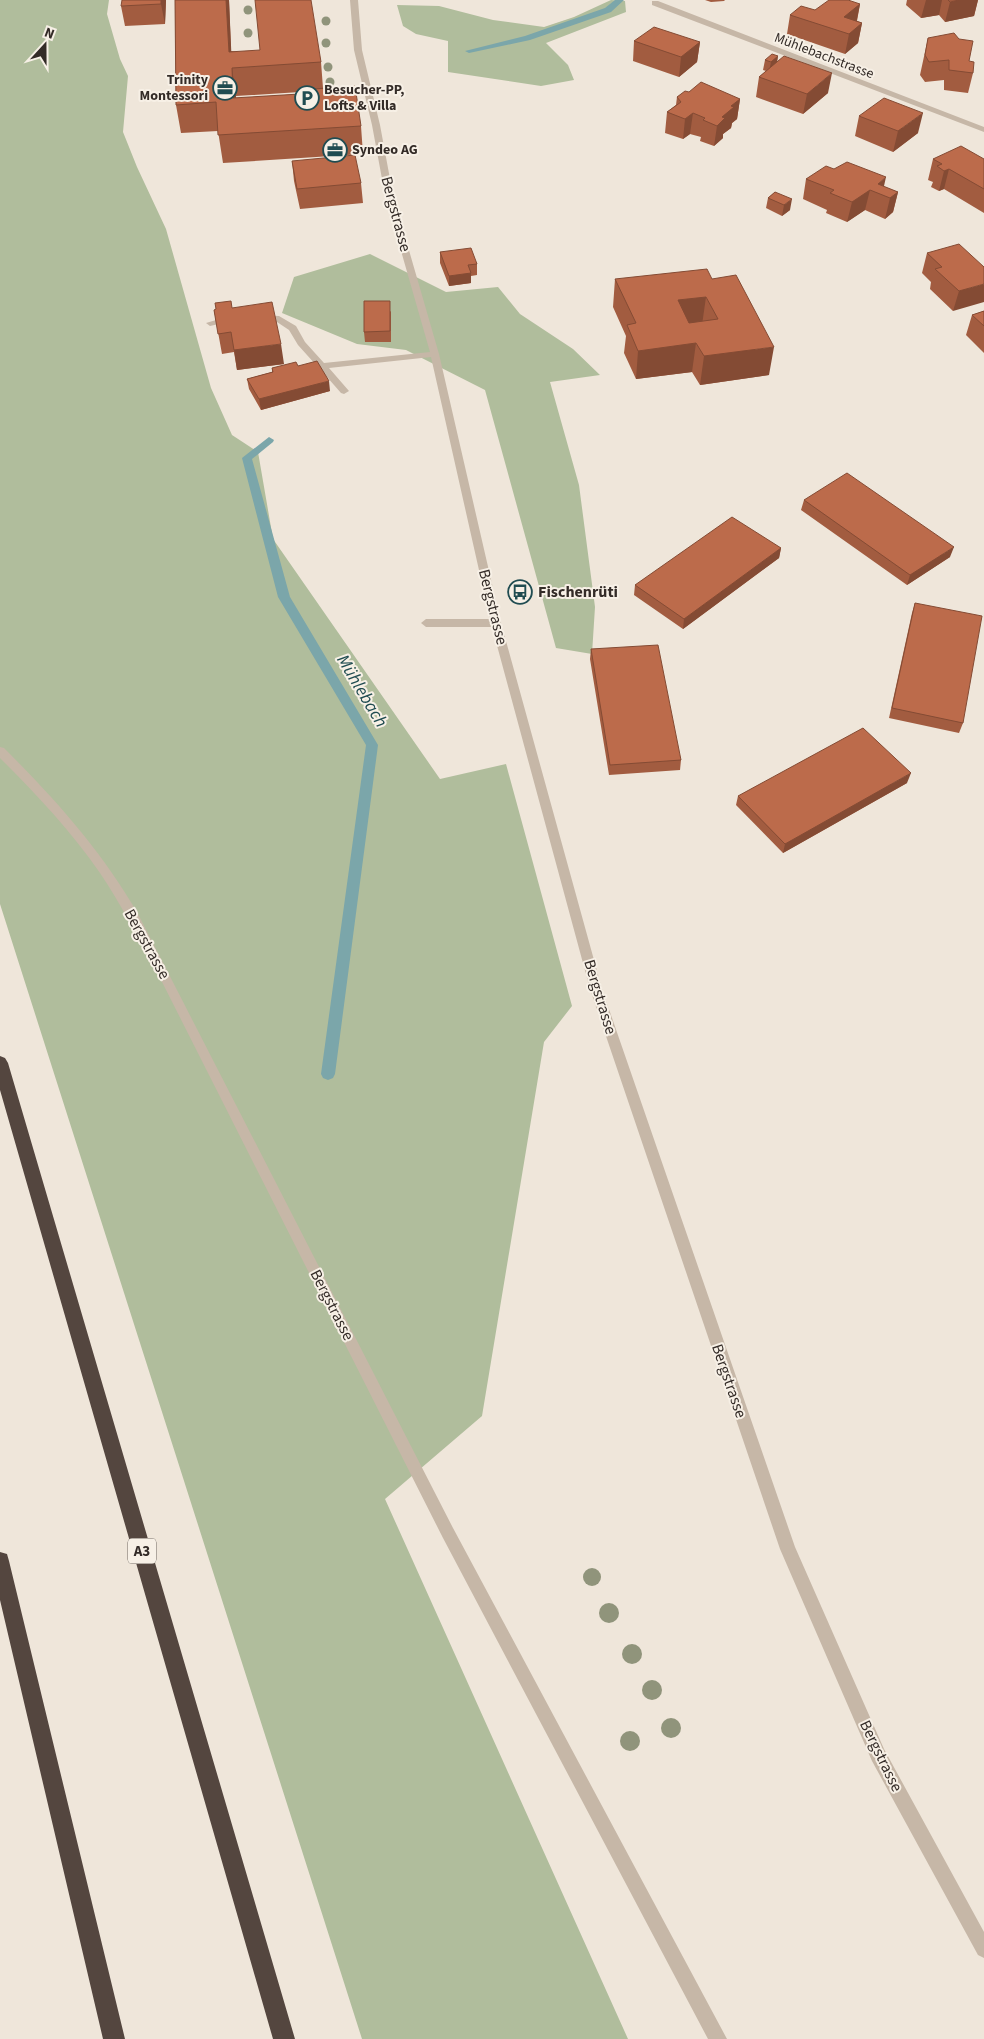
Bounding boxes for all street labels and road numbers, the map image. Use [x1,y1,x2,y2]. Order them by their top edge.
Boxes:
street label: Mühlebachstrasse [771,28,877,84]
street label: Bergstrasse [375,174,417,254]
street label: Bergstrasse [473,567,513,647]
street label: Bergstrasse [119,905,175,983]
street label: Bergstrasse [578,957,622,1037]
street label: Bergstrasse [305,1266,359,1344]
street label: Bergstrasse [706,1341,752,1421]
road number: A3 [128,1538,156,1564]
street label: Bergstrasse [854,1716,908,1796]

